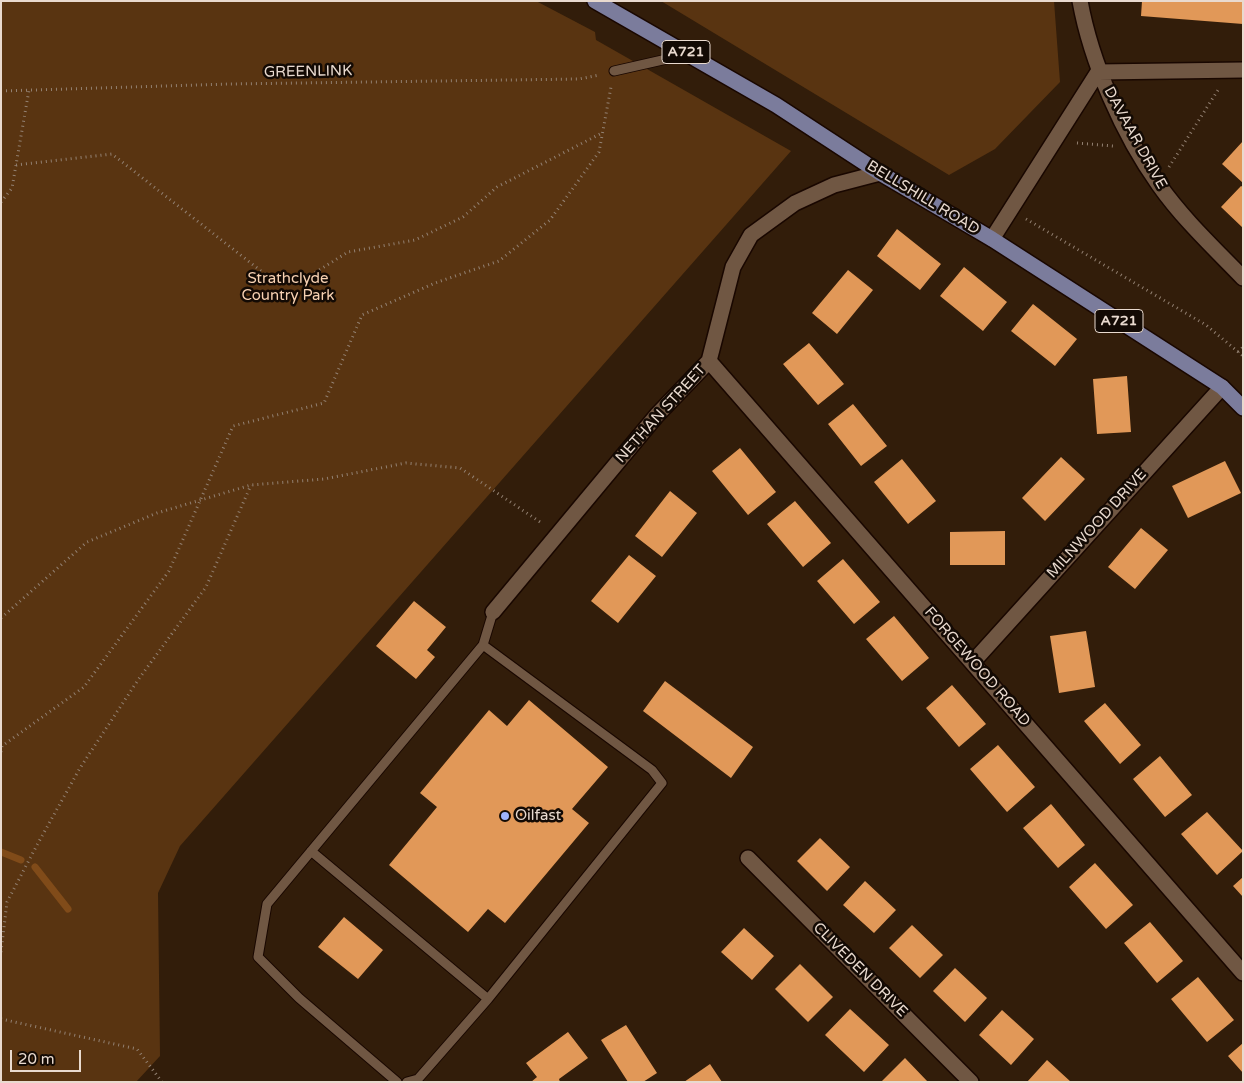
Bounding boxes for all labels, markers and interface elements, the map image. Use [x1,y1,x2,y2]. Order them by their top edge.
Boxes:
road number: A721 [662,41,710,64]
street label: GREENLINK [264,62,352,82]
street label: DAVAAR DRIVE [1099,84,1171,192]
street label: BELLSHILL ROAD [863,157,983,239]
park label: Strathclyde Country Park [242,270,334,305]
road number: A721 [1095,310,1143,332]
street label: NETHAN STREET [612,361,710,467]
street label: MILNWOOD DRIVE [1043,466,1151,582]
street label: FORGEWOOD ROAD [920,604,1034,730]
place label: Oilfast [515,807,561,825]
marker: Oilfast [499,810,511,822]
street label: CLIVEDEN DRIVE [809,919,911,1021]
scale bar [12,1040,84,1072]
text: 20 m [18,1050,55,1068]

